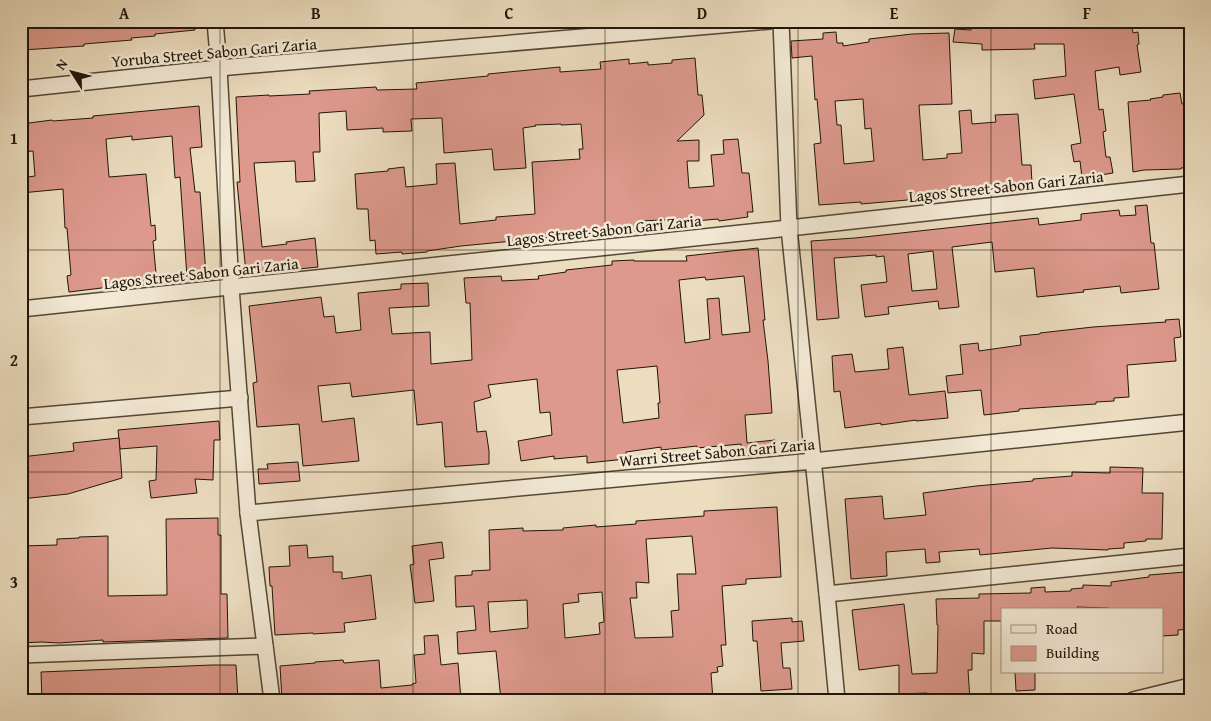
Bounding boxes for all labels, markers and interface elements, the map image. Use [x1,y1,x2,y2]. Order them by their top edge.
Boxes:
text: A [119,1,130,25]
text: B [311,1,321,25]
text: C [504,1,514,25]
text: D [697,1,707,25]
text: E [890,1,899,25]
text: F [1083,1,1091,25]
street label: Yoruba Street Sabon Gari Zaria [110,31,318,73]
north arrow [48,48,98,98]
text: N [51,54,73,74]
text: 1 [10,126,18,150]
street label: Lagos Street Sabon Gari Zaria [907,164,1105,208]
street label: Lagos Street Sabon Gari Zaria [505,208,703,252]
street label: Lagos Street Sabon Gari Zaria [102,251,300,295]
text: 2 [10,348,18,372]
street label: Warri Street Sabon Gari Zaria [618,431,816,473]
text: 3 [10,570,18,594]
legend [1001,608,1164,674]
text: Road [1046,618,1077,639]
text: Building [1046,642,1100,663]

